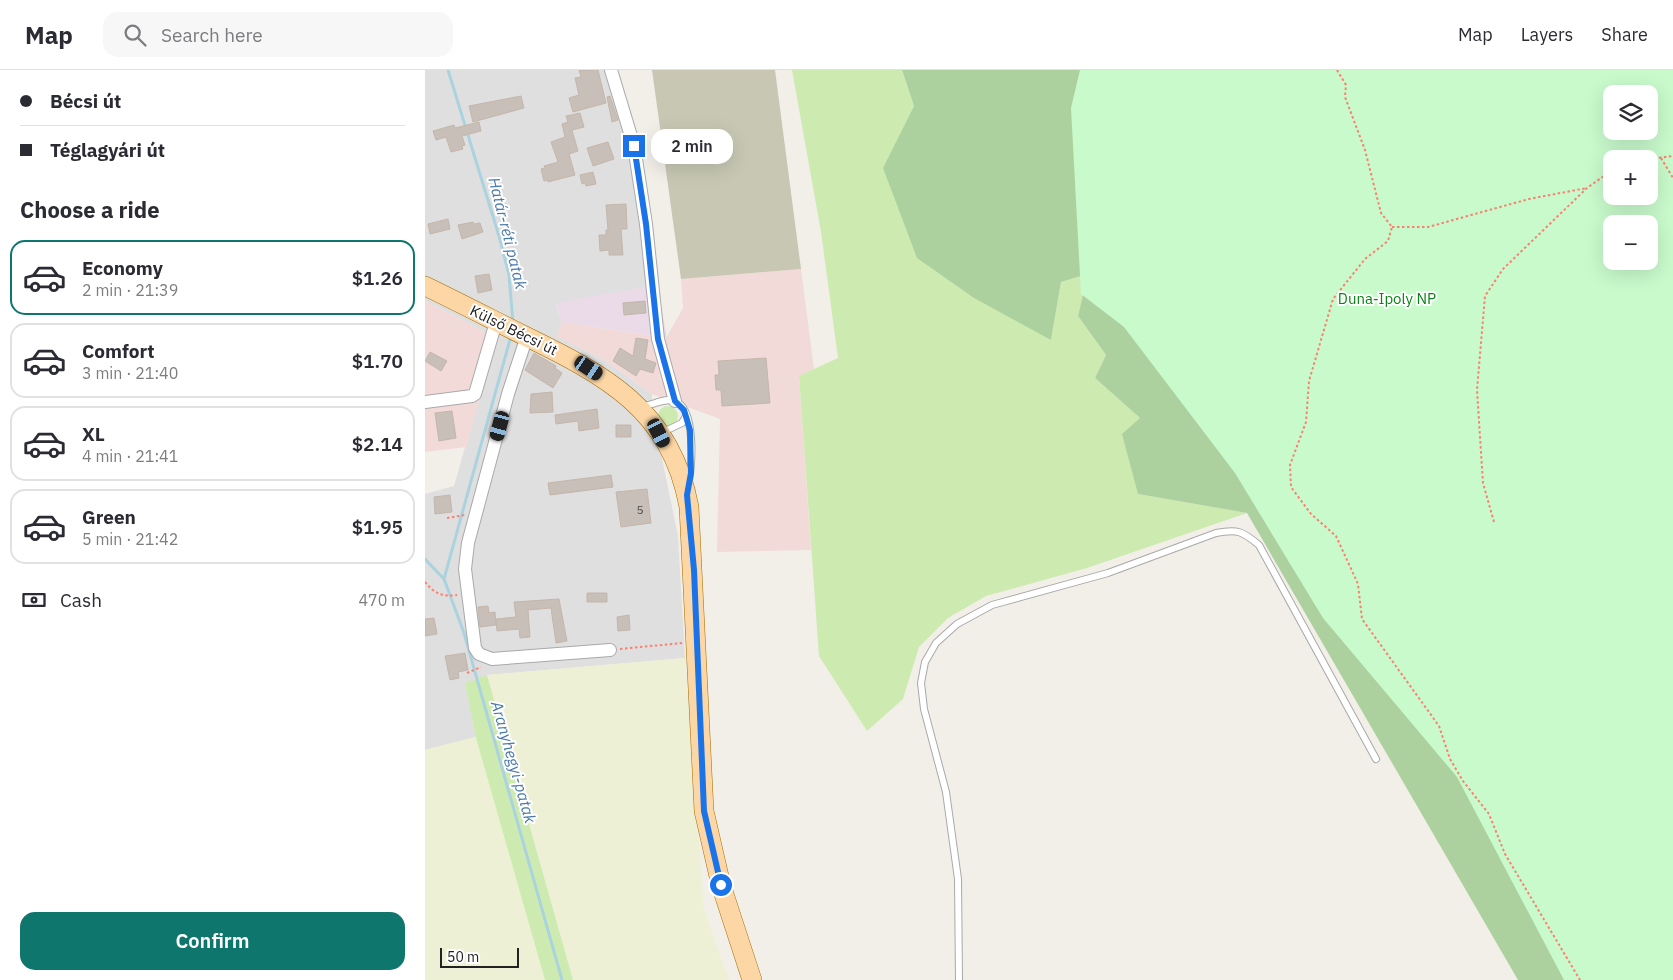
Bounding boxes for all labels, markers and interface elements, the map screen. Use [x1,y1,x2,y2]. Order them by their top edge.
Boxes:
search box [103,12,453,57]
text: Map [25,19,73,51]
icon: search [121,21,149,49]
text: Search here [161,23,263,47]
text: Map [1458,23,1493,46]
text: Layers [1521,23,1573,46]
text: Share [1601,23,1648,46]
map controls [1603,85,1658,270]
button: layers [1603,85,1658,140]
text: Bécsi út [50,89,121,113]
callout: 2 min [651,128,734,164]
route end [623,135,645,157]
text: 2 min [671,136,713,156]
text: Téglagyári út [50,138,165,162]
button: + [1603,150,1658,205]
water label: Határ-réti patak [484,175,532,292]
text: Choose a ride [20,195,160,224]
button: − [1603,215,1658,270]
icon: car [22,255,67,300]
text: Economy [82,256,163,280]
text: $1.26 [352,266,403,290]
text: 2 min · 21:39 [82,280,178,300]
park label: Duna-Ipoly NP [1338,289,1436,308]
street label: Külső Bécsi út [467,301,561,359]
icon: car [22,338,67,383]
text: Comfort [82,339,155,363]
text: $1.70 [352,349,403,373]
car [572,353,605,383]
text: 3 min · 21:40 [82,363,178,383]
car [488,410,511,442]
car [645,416,672,450]
icon: car [22,421,67,466]
text: XL [82,422,105,446]
text: $2.14 [352,432,403,456]
text: 4 min · 21:41 [82,446,178,466]
house number: 5 [636,502,644,517]
icon: car [22,504,67,549]
text: Green [82,505,136,529]
text: $1.95 [352,515,403,539]
text: 5 min · 21:42 [82,529,178,549]
icon: cash [20,586,48,614]
text: Cash [60,588,102,612]
text: 470 m [358,590,405,610]
water label: Aranyhegyi-patak [487,698,541,826]
route start [710,874,732,896]
button: Confirm [20,912,405,970]
scale bar [440,945,519,968]
text: 50 m [447,948,479,966]

